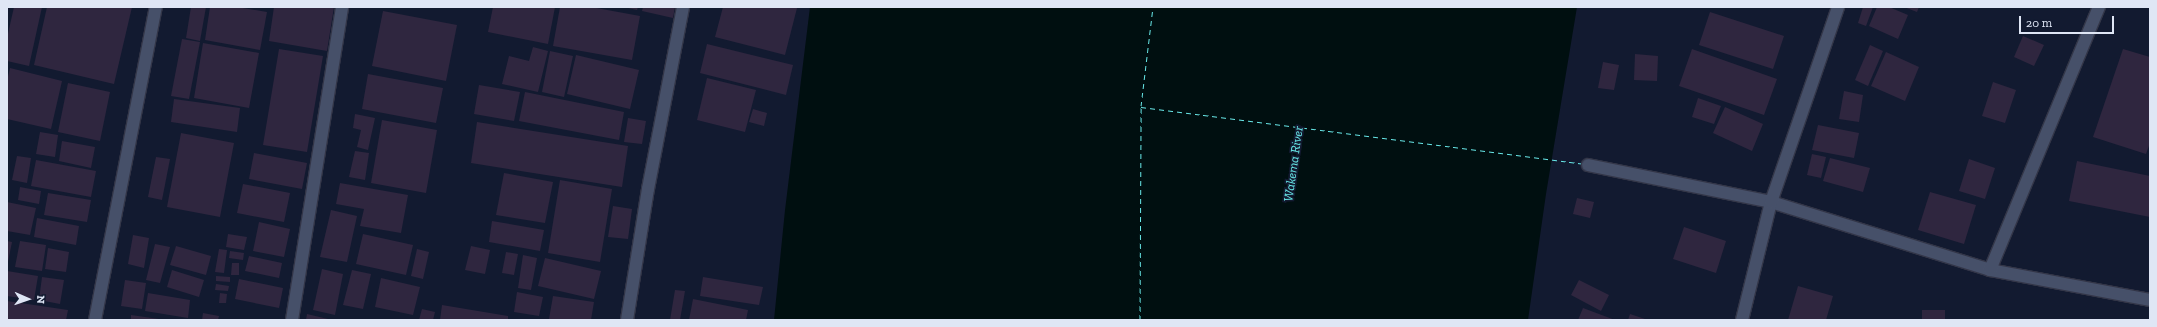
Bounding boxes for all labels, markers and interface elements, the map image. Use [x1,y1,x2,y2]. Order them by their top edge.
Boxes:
scale bar [2021,8,2116,34]
text: 20 m [2026,16,2052,30]
water label: Wakema River [1281,125,1307,203]
north arrow [8,279,48,319]
text: N [34,295,47,304]

